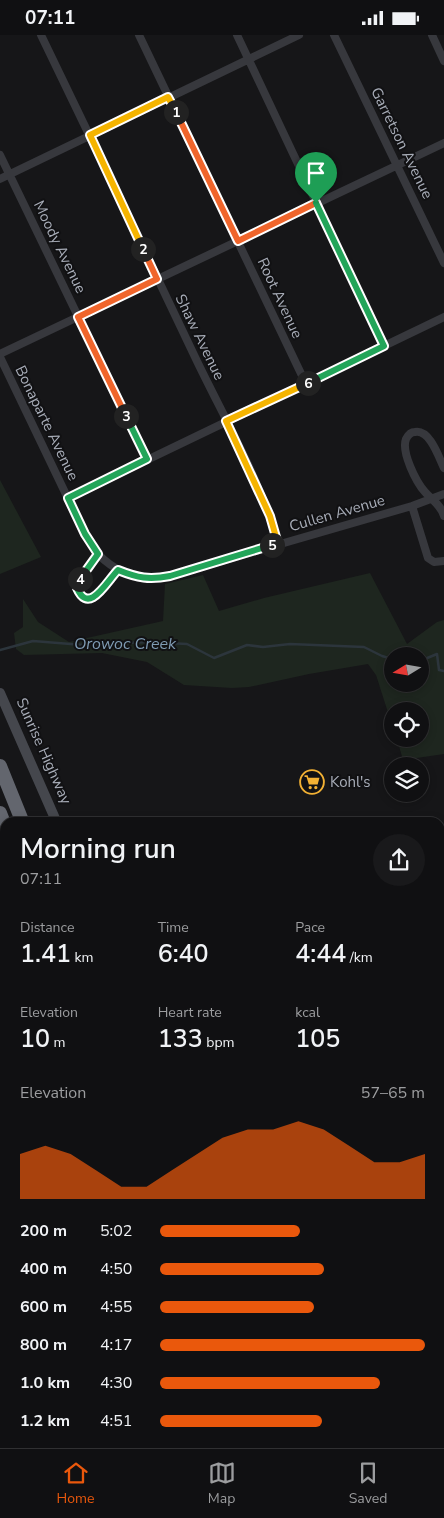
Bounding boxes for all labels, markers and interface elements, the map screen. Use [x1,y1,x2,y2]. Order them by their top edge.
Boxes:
text: 07:11 [25,5,75,31]
street label: Garretson Avenue [366,84,438,202]
pin: 1 [164,99,188,125]
text: 1 [172,103,181,122]
pin [295,152,337,203]
icon: arrive [302,159,330,187]
street label: Moody Avenue [29,197,91,297]
pin: 2 [130,237,156,261]
text: 2 [139,240,148,259]
street label: Root Avenue [253,255,307,341]
street label: Shaw Avenue [171,291,229,383]
street label: Bonaparte Avenue [11,362,83,484]
pin: 6 [296,371,320,395]
text: 6 [304,374,313,393]
pin: 3 [114,403,138,429]
text: 3 [122,407,131,426]
street label: Cullen Avenue [287,490,387,536]
pin: 5 [260,533,284,557]
text: 5 [268,536,277,555]
pin: 4 [68,567,92,591]
text: 4 [76,570,85,589]
water label: Orowoc Creek [74,633,177,655]
north arrow [384,647,429,693]
map controls [384,647,429,802]
street label: Sunrise Highway [12,695,76,808]
button: locate [384,702,429,747]
button: layers [384,757,429,802]
supermarket icon: Kohl's [299,769,325,795]
place label: Kohl's [330,772,370,792]
text: Morning run [20,830,176,868]
button: share [373,834,425,886]
text: 07:11 [20,868,62,890]
text: Distance [20,918,74,937]
text: Time [158,918,189,937]
text: Pace [295,918,325,937]
text: 1.41 [20,937,71,971]
text: 6:40 [158,937,209,971]
text: 4:44 [295,937,346,971]
text: km [71,948,94,967]
text: /km [346,948,373,967]
text: Elevation [20,1003,78,1022]
text: Heart rate [158,1003,222,1022]
text: kcal [295,1003,320,1022]
text: 10 [20,1022,50,1056]
text: 133 [158,1022,203,1056]
text: 105 [295,1022,340,1056]
text: m [50,1033,66,1052]
text: bpm [203,1033,235,1052]
text: Elevation [20,1082,86,1104]
text: 57–65 m [361,1082,425,1104]
text: 200 m [20,1220,67,1242]
text: 5:02 [100,1220,132,1242]
text: 400 m [20,1258,67,1280]
text: 4:50 [100,1258,132,1280]
text: 600 m [20,1296,67,1318]
text: 4:55 [100,1296,132,1318]
text: 800 m [20,1334,67,1356]
text: 4:17 [100,1334,132,1356]
text: 1.0 km [20,1372,70,1394]
text: 4:30 [100,1372,132,1394]
text: 1.2 km [20,1410,70,1432]
text: 4:51 [100,1410,132,1432]
tab: Home [57,1459,94,1508]
tab: Map [208,1459,236,1508]
tab: Saved [349,1459,387,1508]

